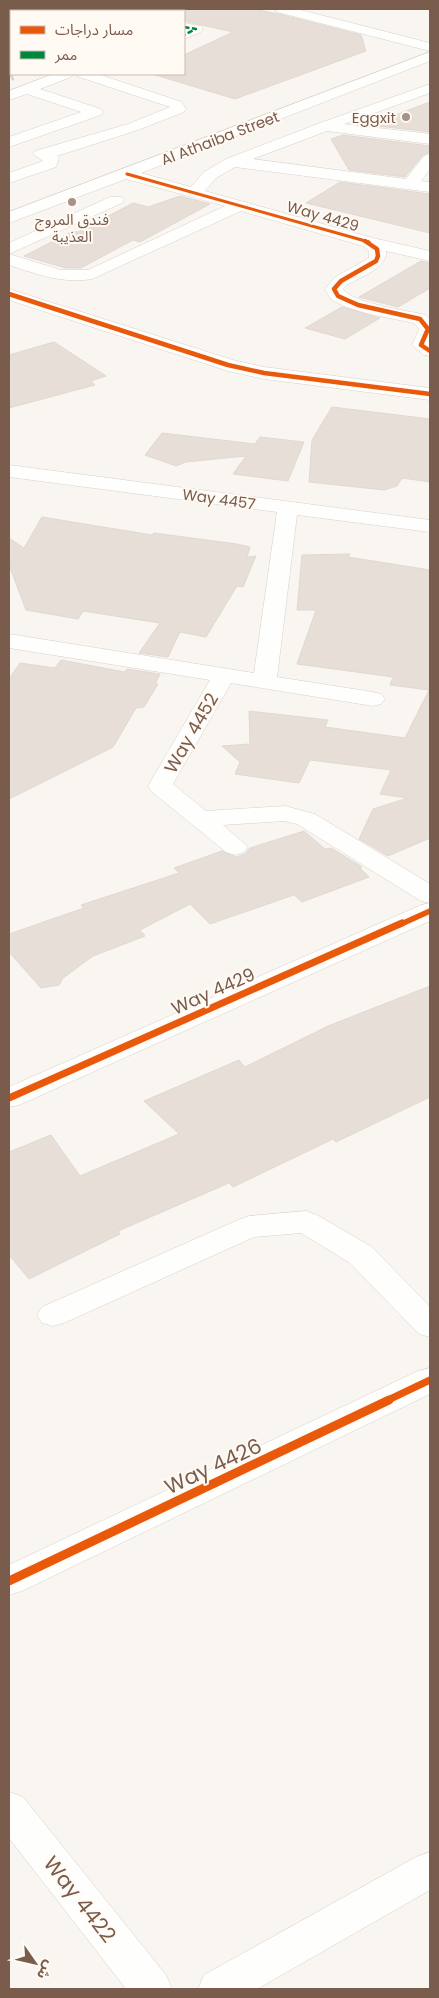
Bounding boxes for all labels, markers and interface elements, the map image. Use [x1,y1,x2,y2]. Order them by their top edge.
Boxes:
legend [10,10,185,75]
text: مسار دراجات [55,19,133,40]
text: ممر [54,44,78,65]
street label: Al Athaiba Street [158,106,282,170]
place label: Eggxit [352,107,396,128]
marker: Eggxit [400,111,412,123]
marker: فندق المروج العذيبة [66,196,78,208]
street label: Way 4429 [284,196,362,236]
place label: فندق المروج العذيبة [35,209,109,247]
street label: Way 4457 [181,483,257,515]
street label: Way 4452 [158,688,224,778]
street label: Way 4429 [167,961,259,1021]
street label: Way 4426 [160,1431,266,1501]
street label: Way 4422 [37,1850,123,1948]
north arrow [10,1938,60,1988]
text: ش [32,1957,59,1984]

